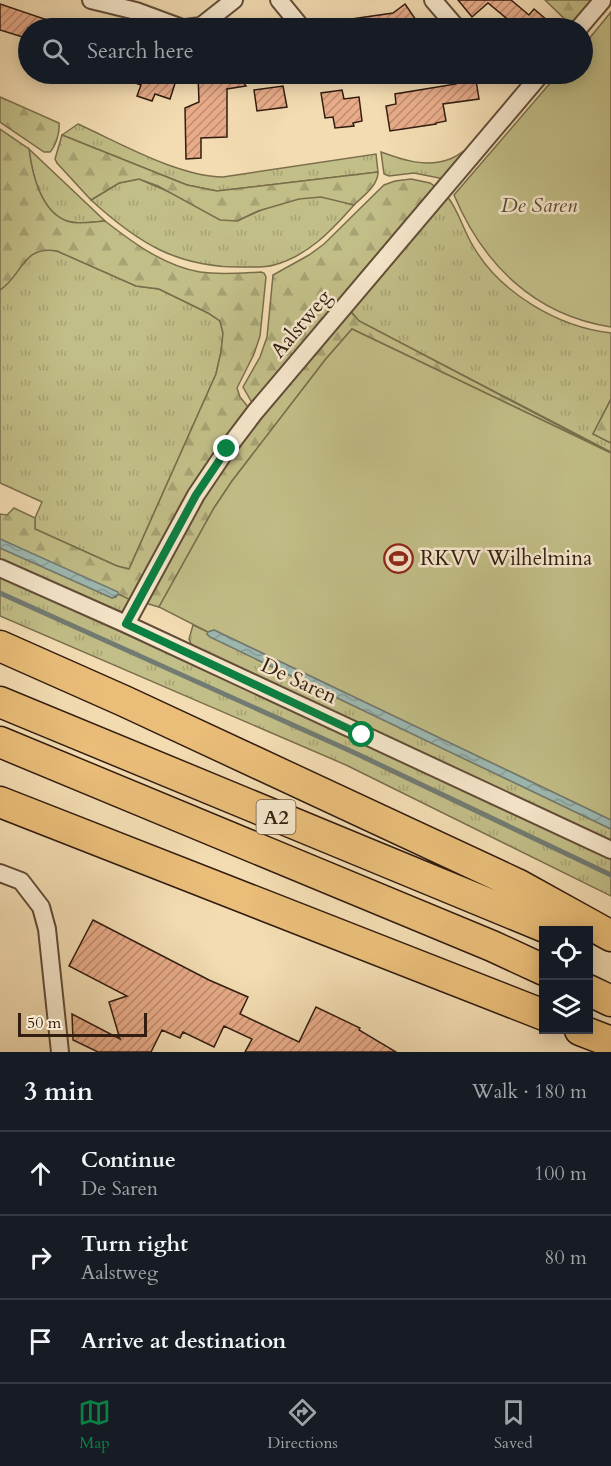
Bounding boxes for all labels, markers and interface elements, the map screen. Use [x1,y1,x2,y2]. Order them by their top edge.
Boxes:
search box [18,18,593,84]
icon: search [39,35,72,68]
text: Search here [87,36,194,66]
park label: De Saren [501,191,578,220]
street label: Aalstweg [264,283,338,364]
route end [213,435,239,461]
sports icon: RKVV Wilhelmina [383,542,415,574]
place label: RKVV Wilhelmina [420,544,592,573]
street label: De Saren [256,651,342,711]
route start [348,721,374,747]
road number: A2 [256,800,296,834]
map controls [539,926,593,1034]
button: locate [539,926,593,980]
button: layers [539,980,593,1034]
scale bar [18,1010,147,1038]
text: 50 m [27,1012,61,1034]
text: 3 min [24,1074,93,1109]
text: Walk · 180 m [472,1078,587,1105]
text: Continue [81,1145,176,1175]
icon: ahead [24,1157,57,1190]
text: 100 m [534,1160,587,1187]
text: De Saren [81,1175,158,1202]
text: Turn right [81,1229,188,1259]
icon: right [24,1241,57,1274]
text: 80 m [544,1244,587,1271]
text: Aalstweg [81,1259,158,1286]
icon: arrive [24,1325,57,1358]
text: Arrive at destination [81,1326,286,1356]
tab: Map [78,1396,111,1454]
tab: Directions [267,1396,338,1454]
tab: Saved [494,1396,533,1454]

